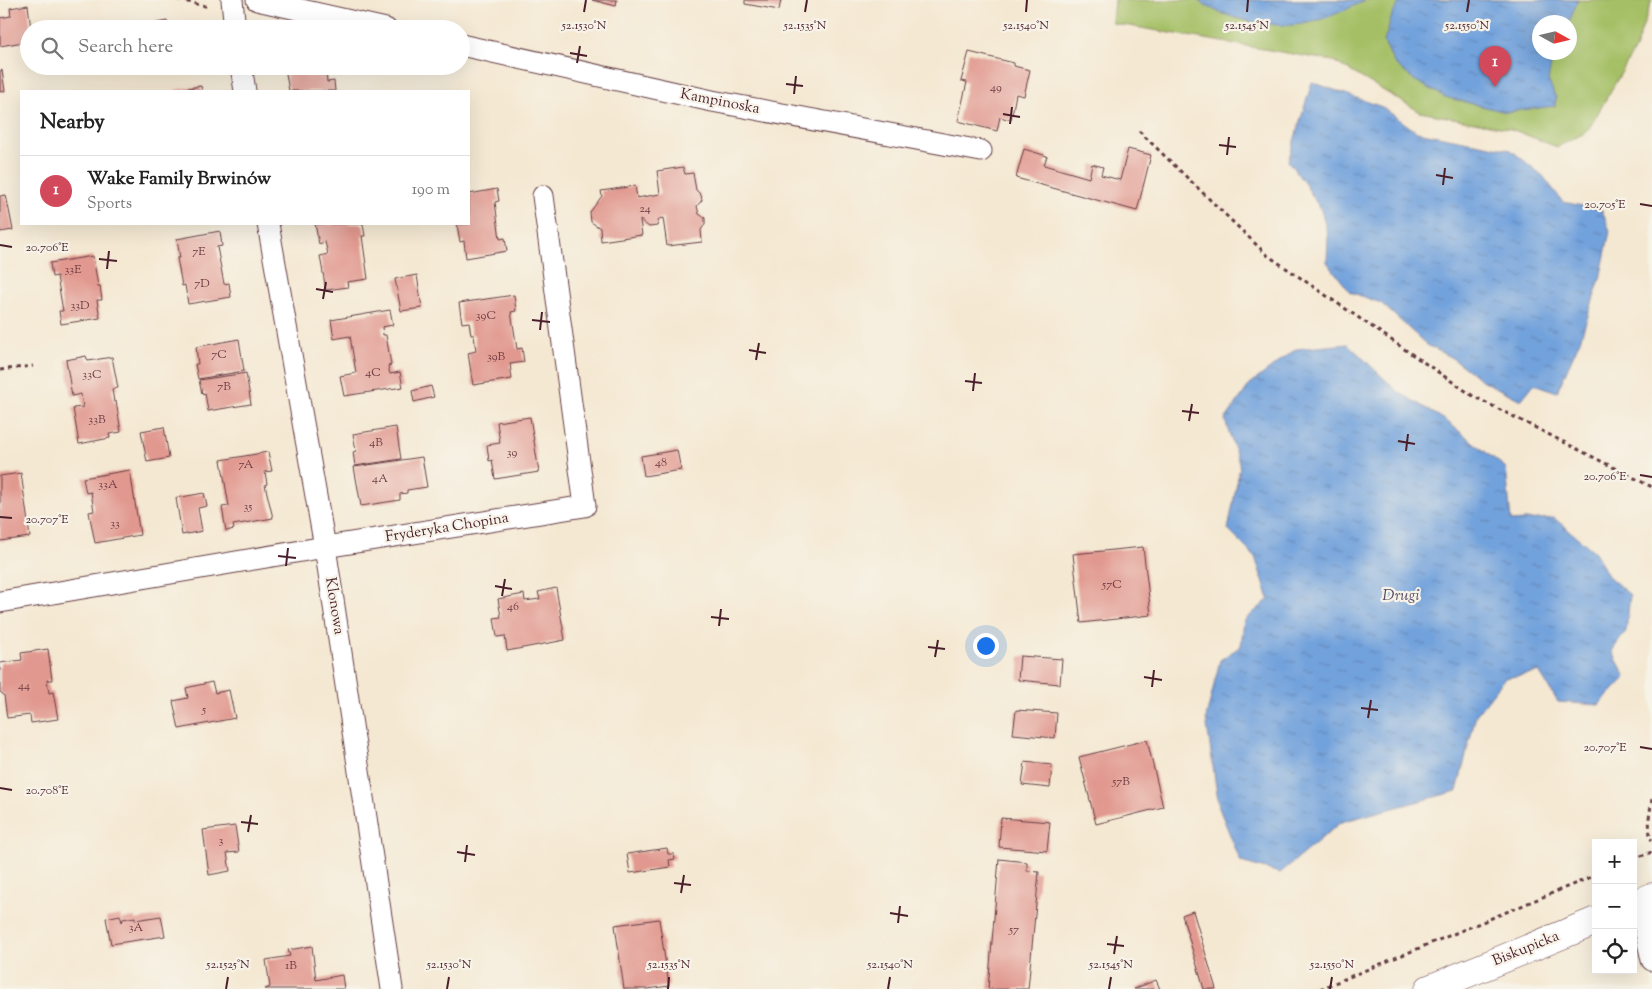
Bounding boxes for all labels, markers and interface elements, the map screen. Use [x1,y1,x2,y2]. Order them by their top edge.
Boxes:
north arrow [1532,15,1577,60]
text: 52.1530°N [561,17,607,35]
text: 52.1535°N [783,17,827,35]
text: 52.1540°N [1002,17,1049,35]
text: 52.1545°N [1224,17,1269,35]
text: 52.1550°N [1444,17,1489,35]
search box [20,20,470,75]
icon: search [38,34,66,62]
text: Search here [78,34,173,61]
pin: 1 [1479,46,1511,87]
house number: 49 [990,79,1002,97]
street label: Kampinoska [678,84,762,120]
text: Nearby [40,108,105,138]
text: Wake Family Brwinów [87,166,271,193]
text: 1 [53,179,59,202]
text: 190 m [412,179,450,202]
text: Sports [87,193,132,216]
text: 20.705°E [1584,196,1626,214]
house number: 24 [639,200,651,218]
text: 20.706°E [25,239,69,257]
house number: 7E [192,243,206,261]
house number: 33E [65,261,82,279]
house number: 7D [194,275,210,293]
house number: 33D [70,297,90,315]
house number: 39C [476,307,496,325]
house number: 7C [211,346,227,364]
house number: 39B [487,348,506,366]
house number: 4C [365,364,381,382]
house number: 33C [82,366,102,384]
house number: 7B [217,378,231,396]
house number: 33B [88,411,106,429]
house number: 4B [369,434,383,452]
house number: 39 [507,444,517,462]
house number: 48 [655,454,667,472]
house number: 7A [239,456,254,474]
text: 20.706°E [1583,468,1627,486]
house number: 4A [372,470,388,488]
house number: 33A [98,476,118,494]
house number: 35 [244,498,252,516]
street label: Fryderyka Chopina [384,508,510,548]
text: 20.707°E [25,511,69,529]
house number: 33 [110,515,120,533]
street label: Klonowa [319,576,349,636]
house number: 57C [1101,576,1122,594]
water label: Drugi [1382,585,1420,608]
house number: 46 [507,598,519,616]
your location [973,633,999,659]
house number: 44 [18,677,30,695]
house number: 5 [201,701,206,719]
text: 20.707°E [1583,739,1627,757]
house number: 57B [1111,773,1130,791]
text: 20.708°E [25,782,69,800]
house number: 3 [219,832,224,850]
map controls [1592,839,1637,974]
button: + [1592,839,1637,884]
button: − [1592,884,1637,929]
house number: 3A [129,919,144,937]
house number: 57 [1008,921,1019,939]
street label: Biskupicka [1489,926,1563,972]
button: locate [1592,929,1637,974]
text: 52.1525°N [205,956,250,974]
text: 52.1530°N [426,956,472,974]
text: 52.1535°N [647,956,691,974]
text: 52.1540°N [866,956,913,974]
text: 52.1545°N [1088,956,1133,974]
text: 52.1550°N [1309,956,1354,974]
house number: 1B [285,957,297,975]

